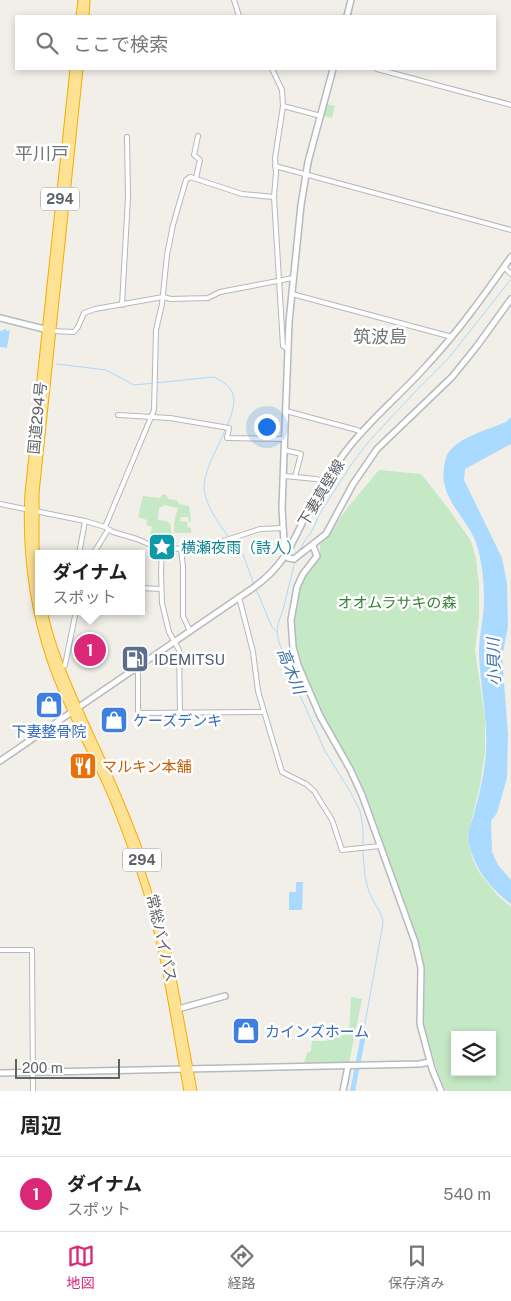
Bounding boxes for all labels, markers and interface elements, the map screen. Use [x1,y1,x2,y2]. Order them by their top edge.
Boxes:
search box [15,15,496,70]
icon: search [33,29,61,57]
text: ここで検索 [73,33,168,55]
district label: 平川戸 [15,143,69,164]
road number: 294 [41,188,79,210]
district label: 筑波島 [353,326,407,347]
street label: 国道294号 [25,381,49,455]
your location [254,414,280,440]
street label: 下妻真壁線 [294,456,348,530]
place icon: 横瀬夜雨（詩人） [147,532,177,562]
place label: 横瀬夜雨（詩人） [181,539,301,556]
popup [35,550,145,615]
text: ダイナム [52,561,128,583]
text: スポット [52,588,116,607]
park label: オオムラサキの森 [338,594,456,611]
pin: 1 [74,631,106,669]
water label: 小貝川 [484,636,504,686]
fuel station icon: IDEMITSU [120,644,150,674]
water label: 高木川 [273,645,310,699]
place label: IDEMITSU [154,651,225,668]
shop icon: 下妻整骨院 [34,690,64,720]
shop icon: ケーズデンキ [99,705,129,735]
place label: ケーズデンキ [133,712,222,729]
place label: 下妻整骨院 [11,723,87,740]
restaurant icon: マルキン本舗 [68,751,98,781]
place label: マルキン本舗 [102,758,192,775]
road number: 294 [123,848,161,872]
street label: 常総バイパス [144,892,180,984]
shop icon: カインズホーム [231,1016,261,1046]
place label: カインズホーム [265,1023,369,1040]
map controls [451,1031,496,1076]
button: layers [451,1031,496,1076]
scale bar [15,1056,120,1079]
text: 200 m [22,1060,63,1076]
text: 周辺 [20,1113,62,1138]
text: ダイナム [67,1173,142,1195]
text: 1 [33,1185,39,1204]
text: 540 m [443,1185,491,1204]
text: スポット [67,1200,131,1219]
tab: 地図 [67,1242,95,1292]
tab: 経路 [228,1242,256,1292]
tab: 保存済み [389,1242,445,1292]

